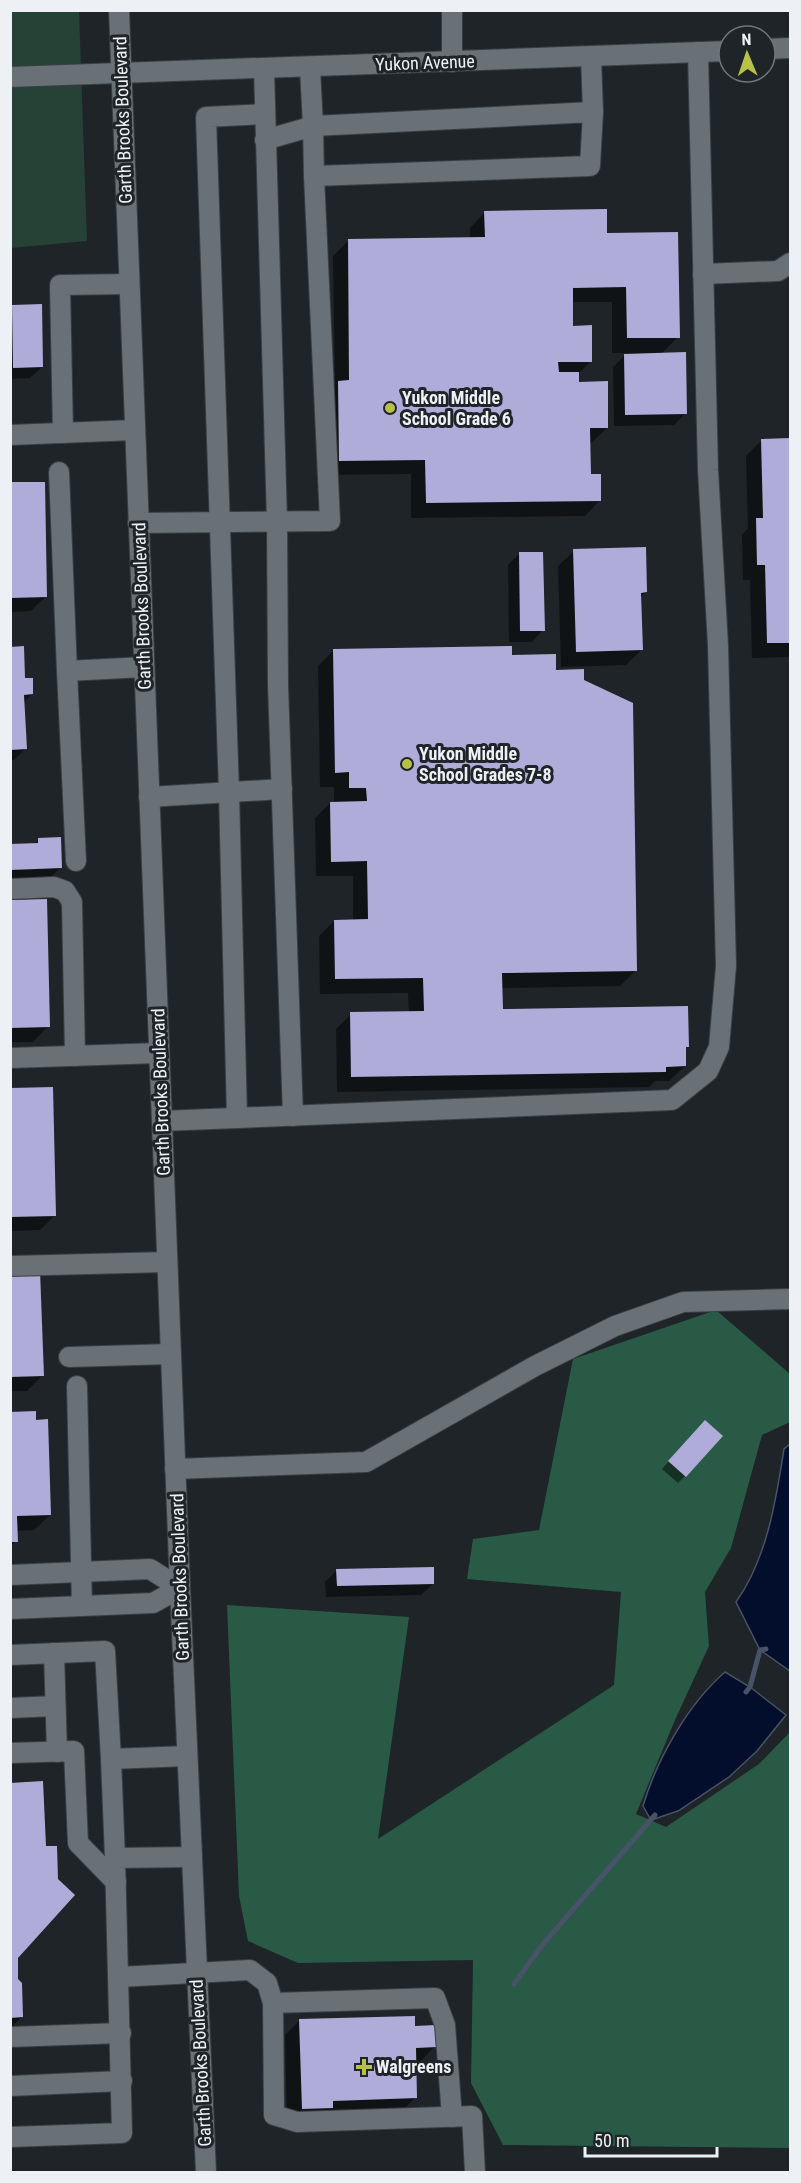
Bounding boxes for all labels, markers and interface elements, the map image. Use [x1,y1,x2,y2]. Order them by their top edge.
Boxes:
north arrow [717,24,777,84]
text: N [741,30,752,49]
street label: Garth Brooks Boulevard [109,36,136,204]
street label: Yukon Avenue [375,50,475,75]
place label: Yukon Middle School Grade 6 [402,387,511,429]
marker: Yukon Middle School Grade 6 [383,401,397,415]
street label: Garth Brooks Boulevard [128,522,155,690]
place label: Yukon Middle School Grades 7-8 [419,743,552,785]
marker: Yukon Middle School Grades 7-8 [400,757,414,771]
street label: Garth Brooks Boulevard [147,1008,174,1176]
street label: Garth Brooks Boulevard [166,1493,193,1661]
street label: Garth Brooks Boulevard [186,1979,215,2147]
place label: Walgreens [376,2056,451,2077]
marker: Walgreens [357,2060,371,2074]
scale bar [585,2120,717,2158]
text: 50 m [594,2130,629,2151]

